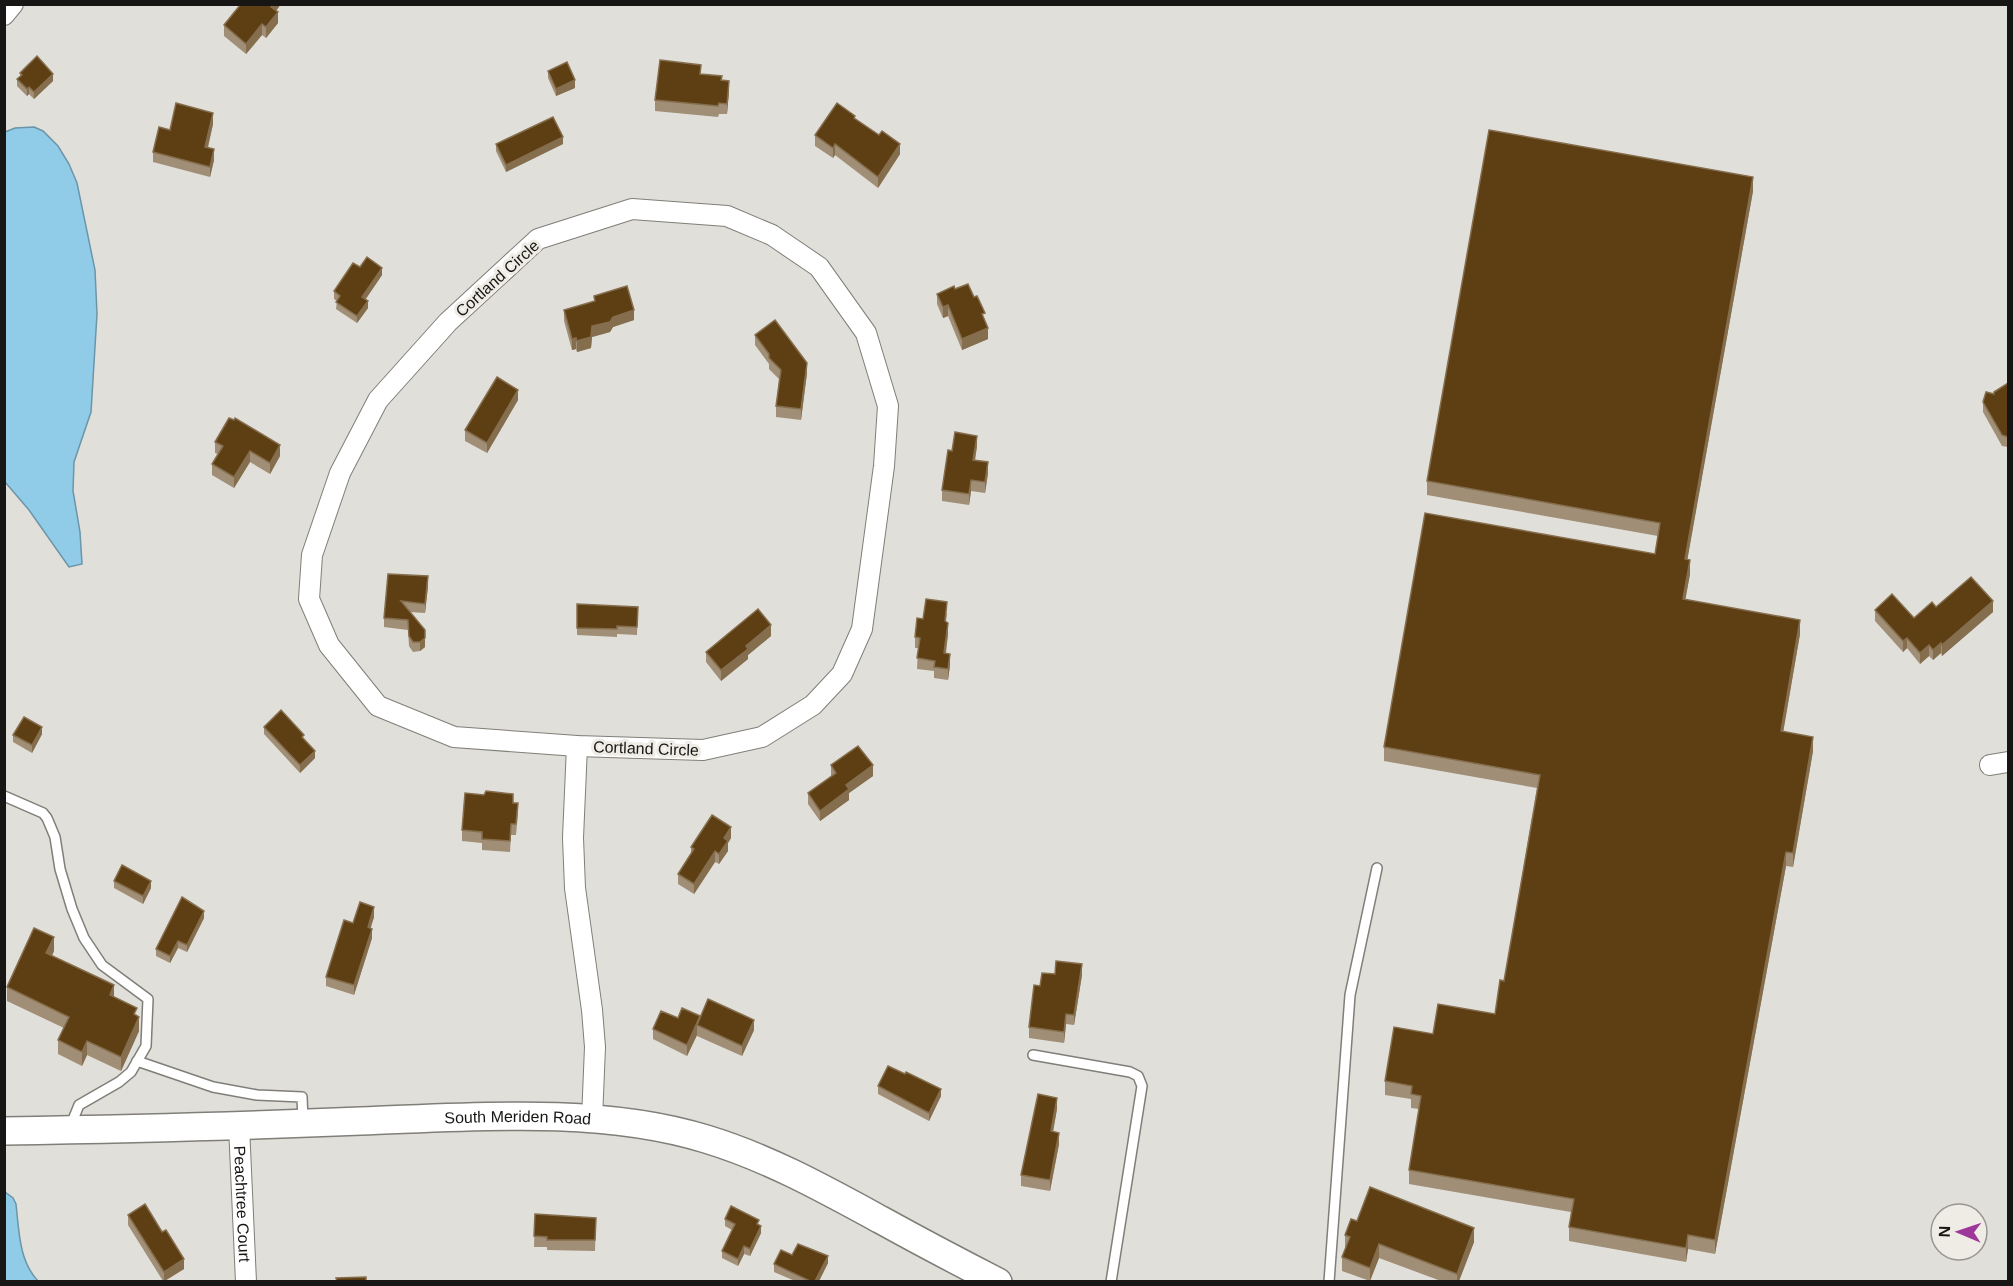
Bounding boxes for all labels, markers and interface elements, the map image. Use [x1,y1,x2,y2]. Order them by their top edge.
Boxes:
street label: Cortland Circle [452,237,542,320]
street label: Cortland Circle [593,738,699,759]
street label: South Meriden Road [444,1108,592,1128]
street label: Peachtree Court [231,1145,253,1263]
north arrow [1929,1202,1989,1262]
text: N [1936,1225,1953,1238]

